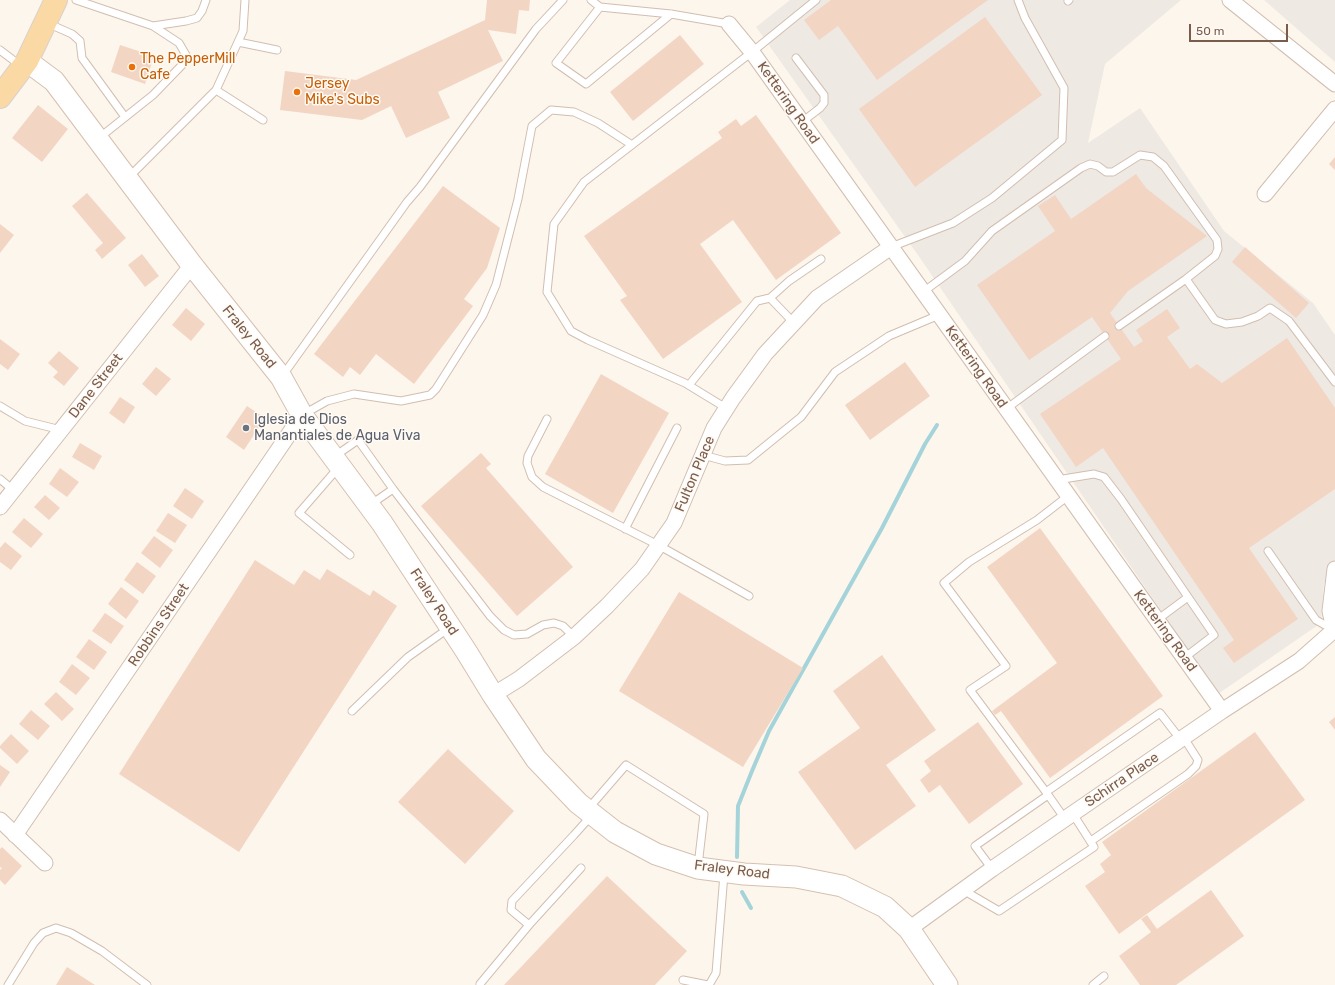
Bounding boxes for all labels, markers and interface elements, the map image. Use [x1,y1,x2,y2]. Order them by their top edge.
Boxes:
scale bar [1191,16,1290,42]
text: 50 m [1196,24,1224,38]
place label: The PepperMill Cafe [140,51,236,84]
street label: Kettering Road [753,59,823,147]
marker: The PepperMill Cafe [127,62,137,72]
place label: Jersey Mike's Subs [305,76,380,108]
marker: Jersey Mike's Subs [292,87,302,97]
street label: Fraley Road [218,302,280,372]
street label: Kettering Road [941,323,1011,411]
street label: Dane Street [65,350,127,422]
place label: Iglesia de Dios Manantiales de Agua Viva [254,412,420,444]
marker: Iglesia de Dios Manantiales de Agua Viva [241,423,251,433]
street label: Fulton Place [671,433,719,515]
street label: Fraley Road [406,565,462,639]
street label: Robbins Street [125,580,193,670]
street label: Kettering Road [1130,587,1200,675]
street label: Schirra Place [1082,749,1162,811]
street label: Fraley Road [693,857,771,883]

